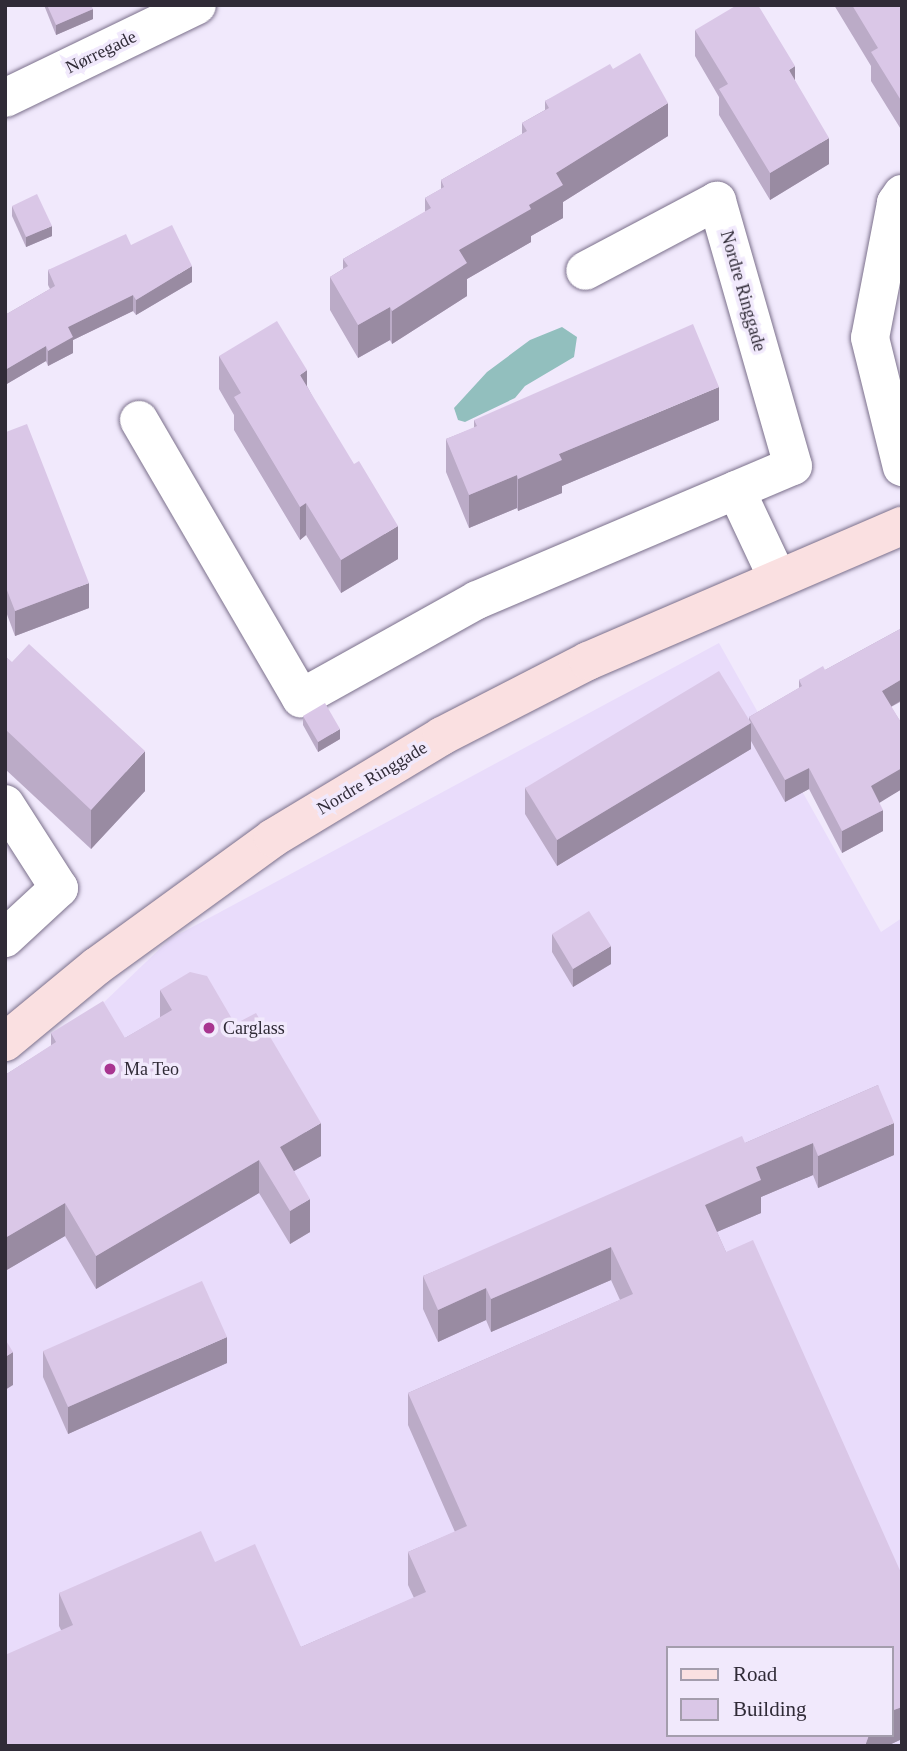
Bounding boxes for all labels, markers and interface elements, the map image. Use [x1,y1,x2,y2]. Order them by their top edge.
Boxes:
street label: Nørregade [62,26,140,78]
street label: Nordre Ringgade [715,228,771,354]
street label: Nordre Ringgade [313,737,431,819]
place label: Carglass [223,1017,285,1039]
marker: Carglass [201,1020,217,1036]
place label: Ma Teo [124,1058,179,1080]
marker: Ma Teo [102,1061,118,1077]
legend [666,1646,893,1737]
text: Road [733,1662,777,1686]
text: Building [733,1697,807,1721]

